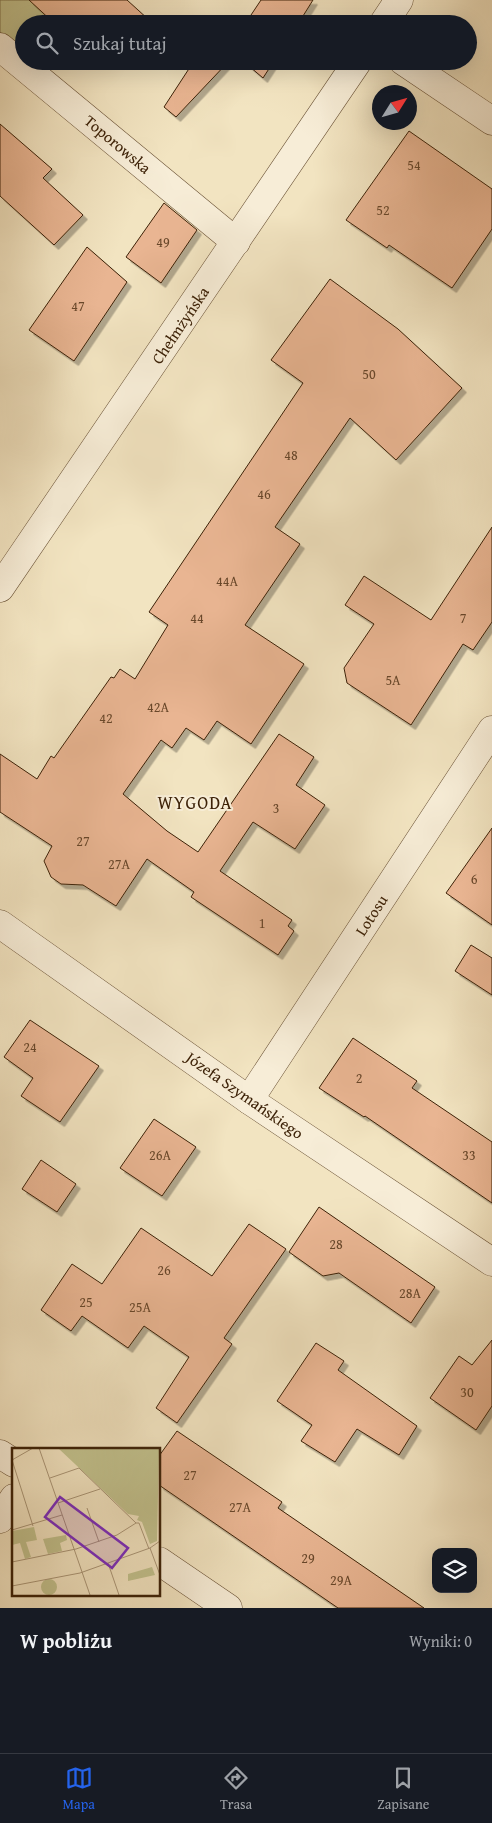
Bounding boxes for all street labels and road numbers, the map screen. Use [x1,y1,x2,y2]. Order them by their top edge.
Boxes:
street label: Toporowska [79,109,157,179]
street label: Chełmżyńska [145,281,215,369]
street label: Lotosu [349,889,393,940]
street label: Józefa Szymańskiego [180,1044,309,1145]

